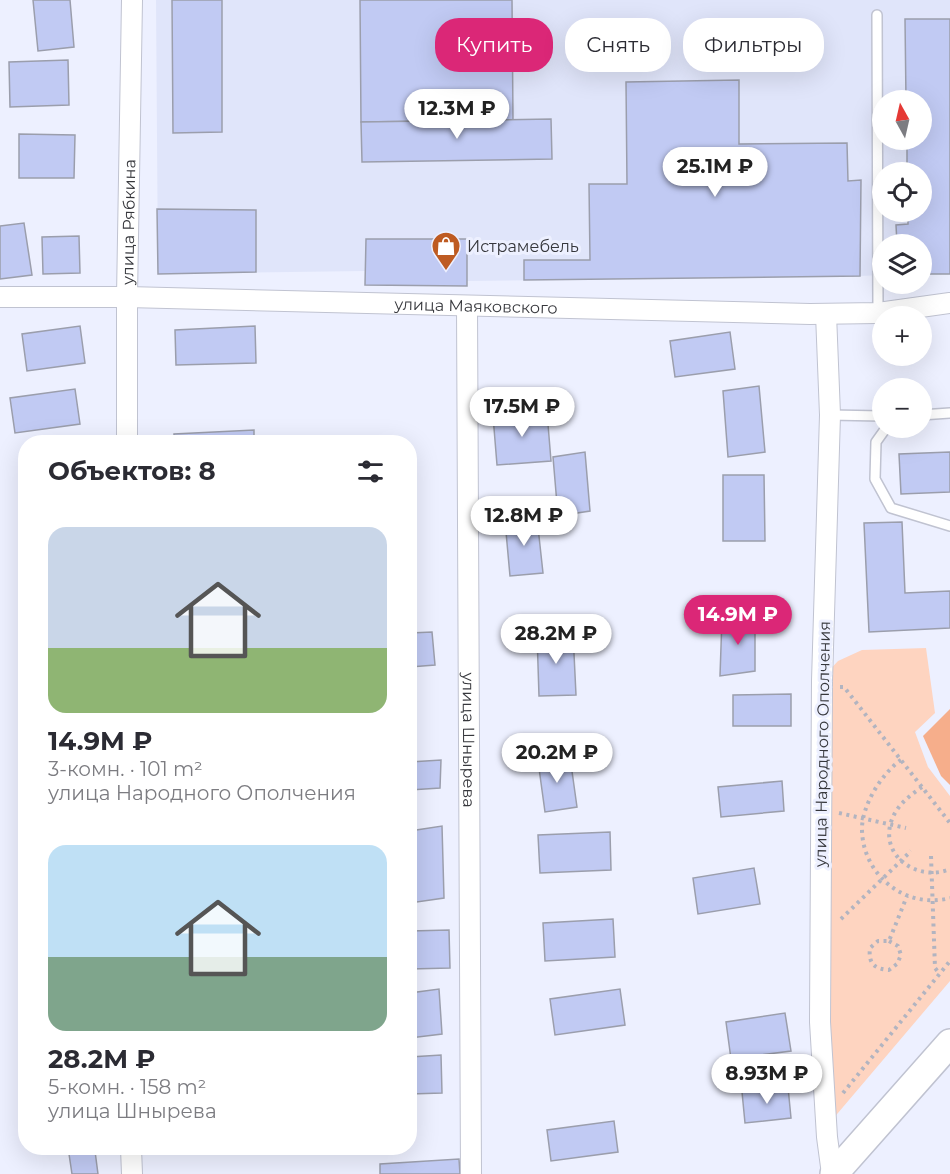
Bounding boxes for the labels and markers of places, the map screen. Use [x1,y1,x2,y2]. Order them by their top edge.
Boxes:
pin: 12.3M ₽ [402,89,512,140]
pin: 25.1M ₽ [660,147,770,198]
shop icon: Истрамебель [430,230,462,272]
place label: Истрамебель [467,237,579,256]
pin: 17.5M ₽ [467,387,577,438]
pin: 12.8M ₽ [469,496,579,547]
pin: 14.9M ₽ [683,595,793,646]
pin: 28.2M ₽ [501,614,611,665]
pin: 20.2M ₽ [502,733,612,784]
pin: 8.93M ₽ [712,1054,822,1105]

